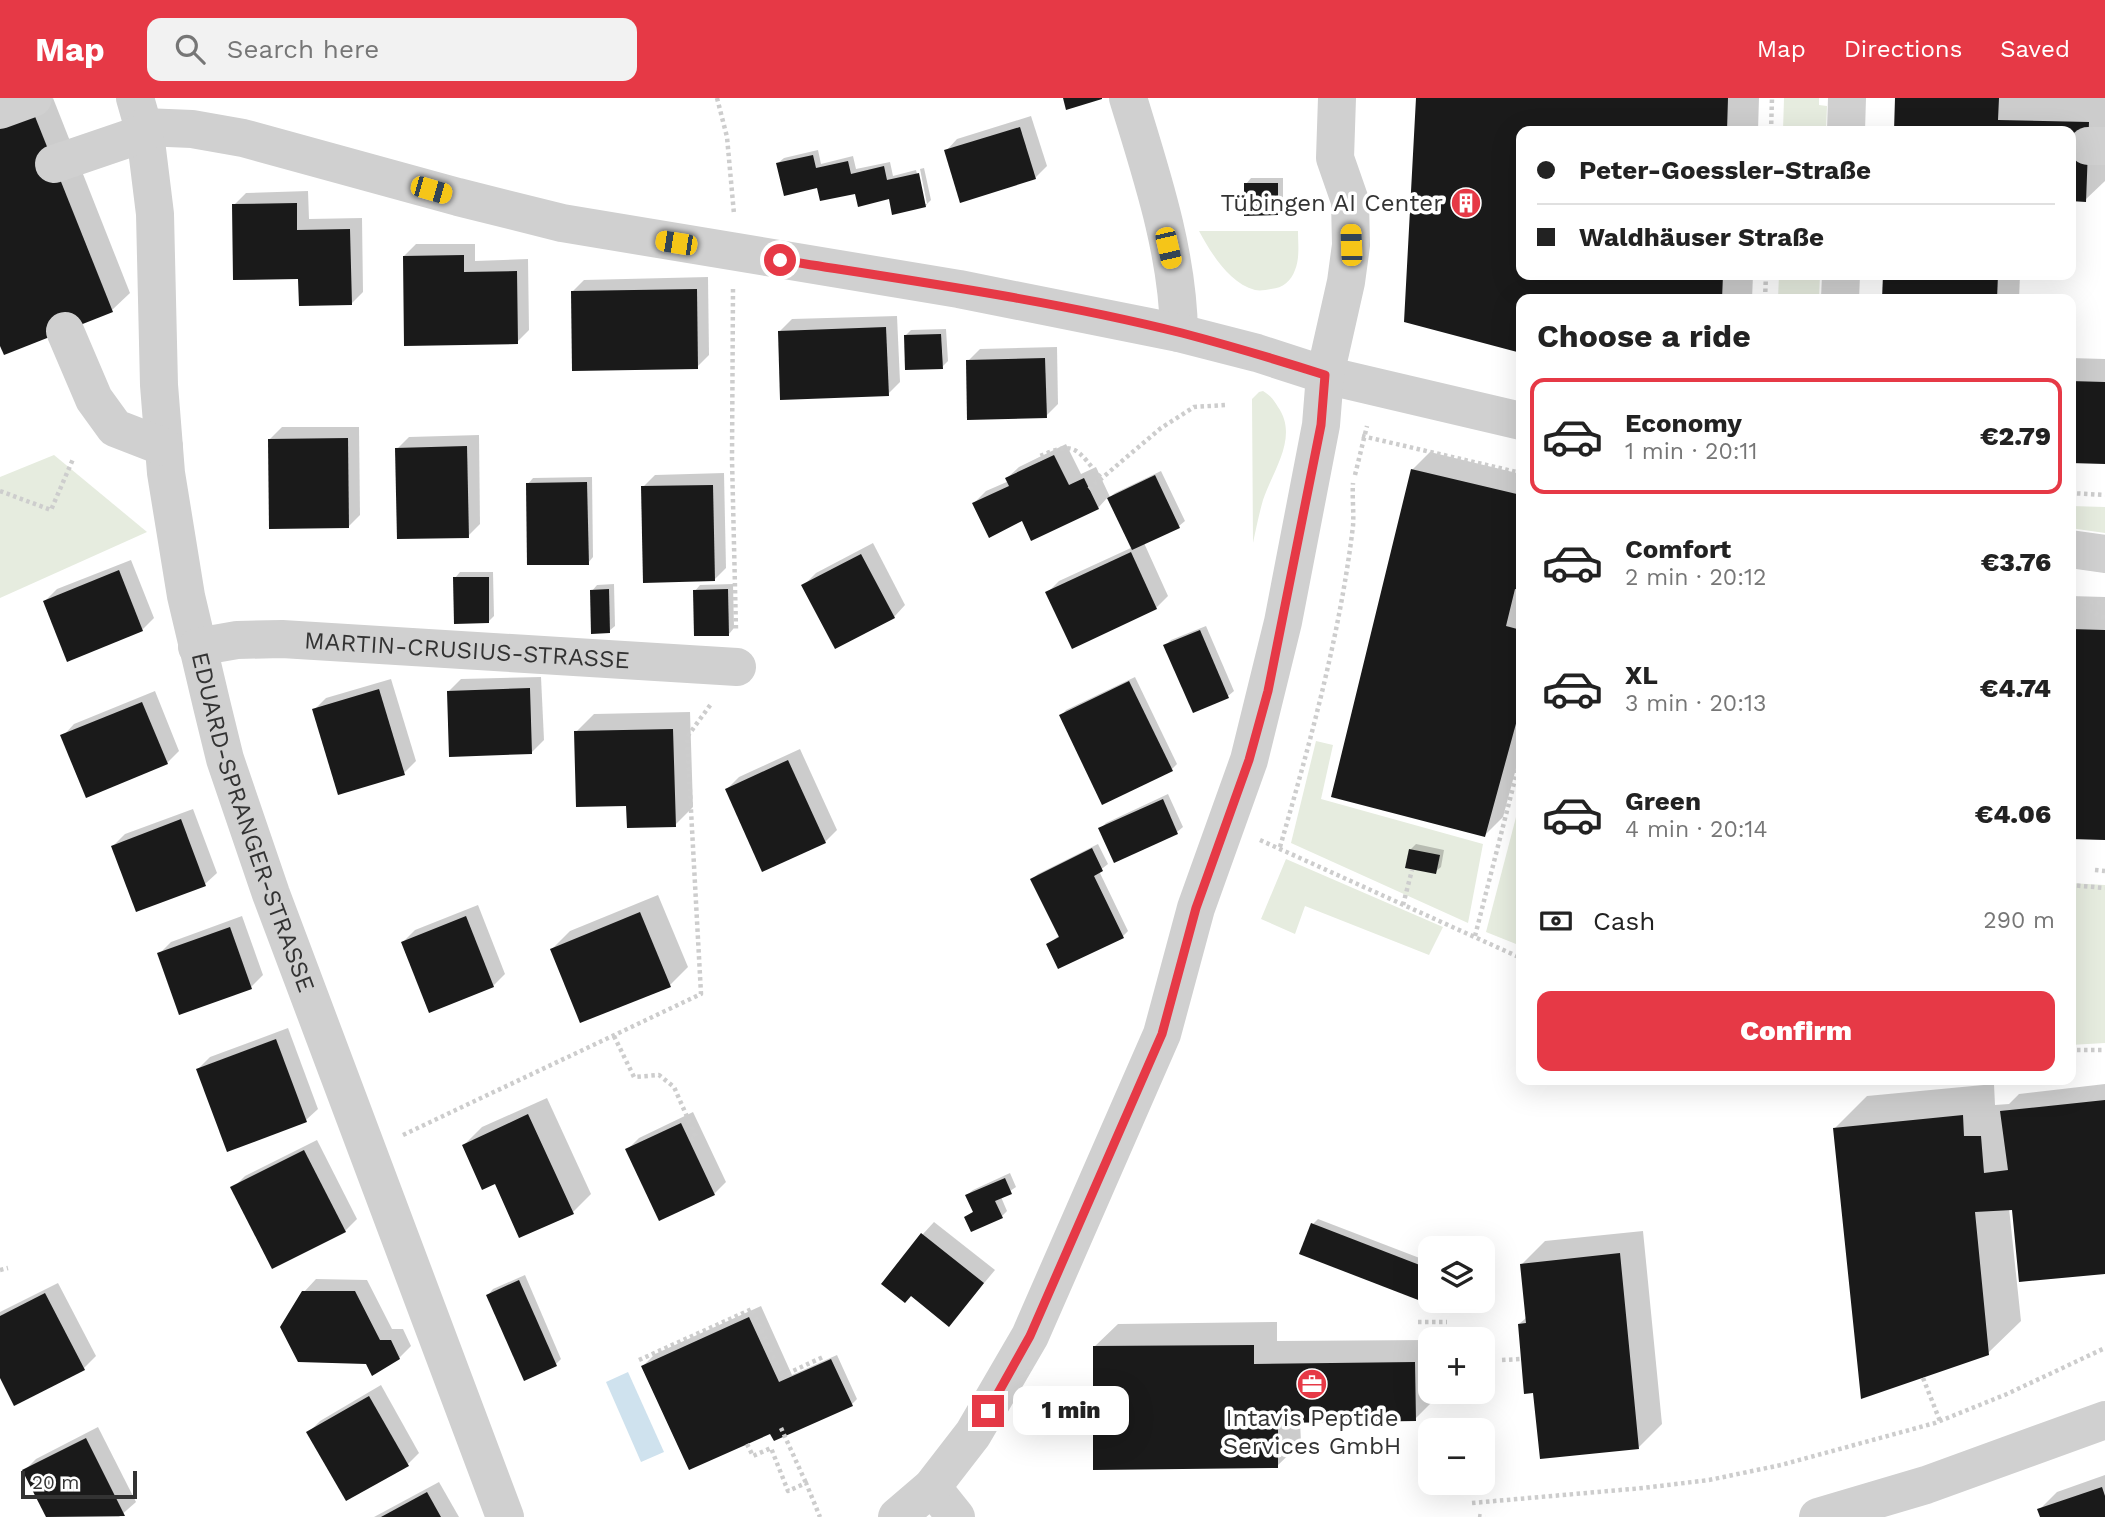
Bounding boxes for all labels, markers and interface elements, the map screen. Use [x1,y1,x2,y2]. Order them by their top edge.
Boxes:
search box [147,18,637,81]
text: Map [35,30,105,69]
icon: search [171,30,209,68]
text: Search here [227,34,379,64]
text: Map [1757,35,1806,63]
text: Directions [1844,35,1962,63]
text: Saved [2000,35,2070,63]
text: Peter-Goessler-Straße [1579,155,1871,185]
car [408,174,455,206]
building icon: Tübingen AI Center [1449,186,1483,220]
place label: Tübingen AI Center [1220,189,1443,217]
text: Waldhäuser Straße [1579,222,1824,252]
car [1340,224,1363,266]
car [1154,225,1183,271]
car [654,229,699,257]
route start [764,244,796,276]
text: Choose a ride [1537,317,1751,355]
icon: car [1541,405,1604,468]
text: Economy [1625,408,1742,438]
text: €2.79 [1980,421,2051,451]
text: 1 min · 20:11 [1625,438,1757,465]
icon: car [1541,531,1604,594]
text: Comfort [1625,534,1731,564]
text: €3.76 [1981,547,2051,577]
text: 2 min · 20:12 [1625,564,1766,591]
street label: MARTIN-CRUSIUS-STRASSE [303,626,631,674]
street label: EDUARD-SPRANGER-STRASSE [186,649,321,996]
icon: car [1541,657,1604,720]
text: XL [1625,660,1658,690]
text: €4.74 [1980,673,2051,703]
text: 3 min · 20:13 [1625,690,1766,717]
icon: car [1541,783,1604,846]
text: Green [1625,786,1701,816]
text: €4.06 [1975,799,2051,829]
text: 4 min · 20:14 [1625,816,1768,843]
icon: cash [1537,902,1575,940]
text: Cash [1593,906,1655,936]
text: 290 m [1983,907,2055,934]
button: Confirm [1537,991,2055,1071]
map controls [1418,1236,1495,1495]
button: layers [1418,1236,1495,1313]
button: + [1418,1327,1495,1404]
office icon: Intavis Peptide Services GmbH [1295,1367,1329,1401]
callout: 1 min [1012,1386,1128,1436]
route end [972,1395,1004,1427]
text: 1 min [1041,1397,1101,1424]
place label: Intavis Peptide Services GmbH [1223,1404,1401,1460]
button: − [1418,1418,1495,1495]
scale bar [21,1468,136,1500]
text: 20 m [32,1471,79,1494]

